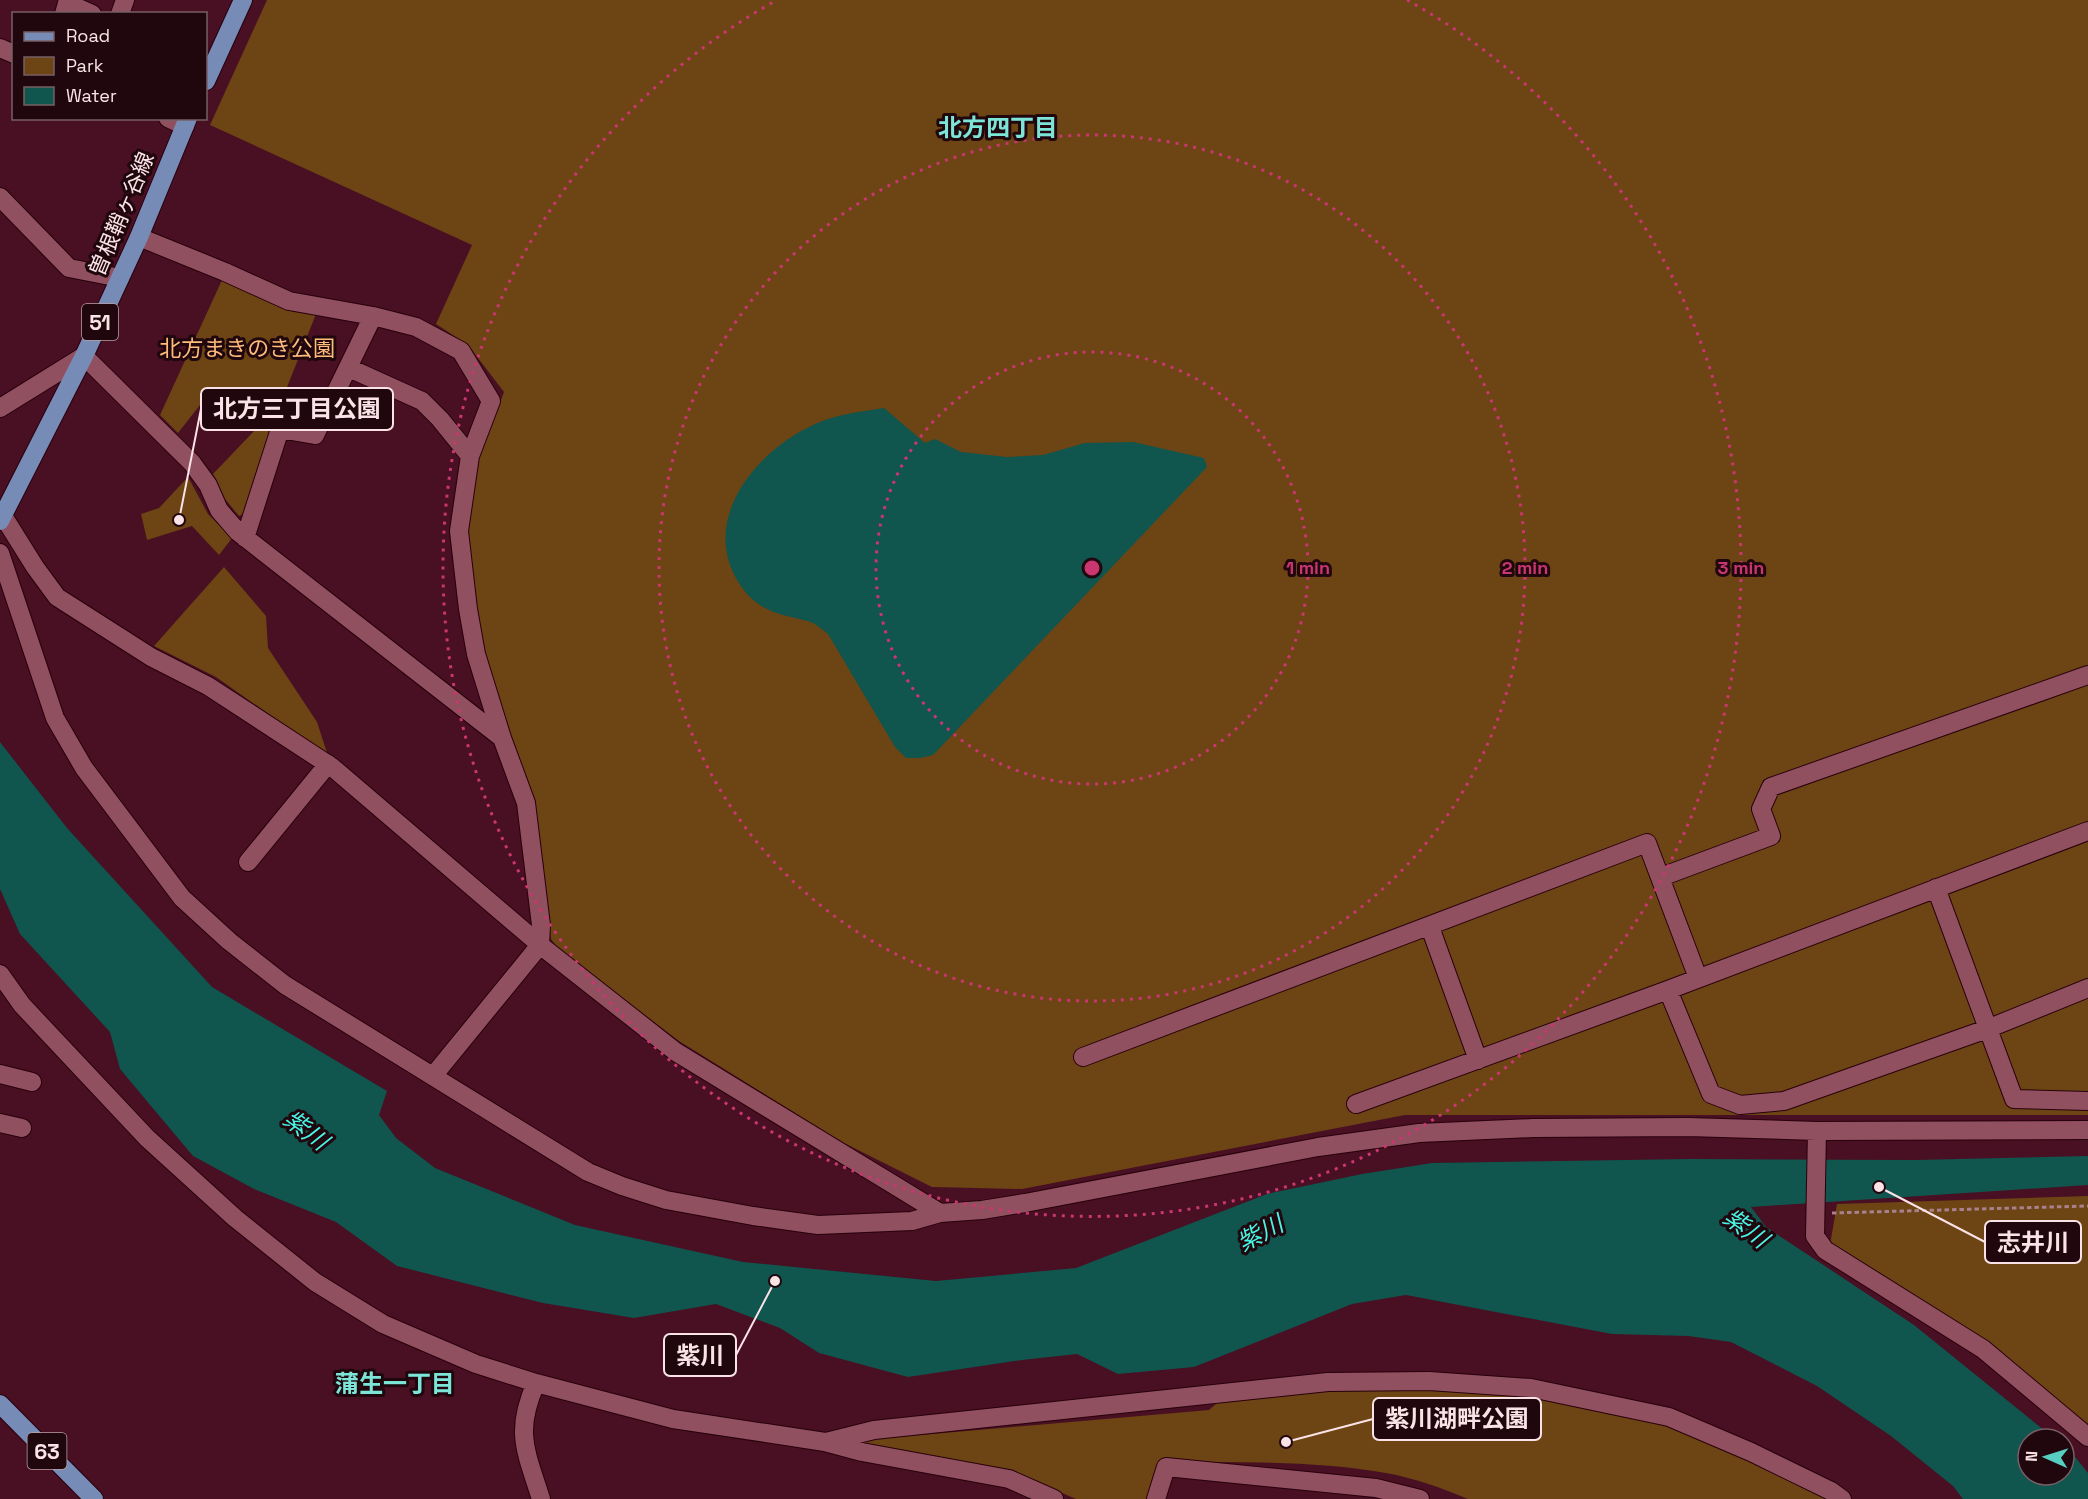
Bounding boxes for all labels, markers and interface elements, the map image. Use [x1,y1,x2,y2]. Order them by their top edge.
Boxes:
legend [12,12,207,120]
text: Road [66,24,110,47]
text: Park [66,54,104,77]
text: Water [66,84,117,107]
district label: 北方四丁目 [938,112,1058,143]
street label: 曽根鞘ヶ谷線 [82,148,160,280]
road number: 51 [82,304,118,340]
park label: 北方まきのき公園 [159,334,335,362]
callout: 北方三丁目公園 [201,388,393,430]
text: 北方三丁目公園 [213,393,381,424]
text: 1 min [1286,556,1330,579]
text: 2 min [1502,556,1548,579]
text: 3 min [1718,556,1764,579]
centre of rings [1082,558,1102,578]
water label: 紫川 [278,1103,337,1159]
water label: 紫川 [1717,1201,1777,1256]
water label: 紫川 [1232,1207,1291,1258]
callout: 志井川 [1985,1221,2081,1263]
text: 志井川 [1997,1227,2069,1258]
callout: 紫川 [664,1334,736,1376]
text: 紫川 [676,1340,724,1371]
district label: 蒲生一丁目 [335,1368,455,1399]
callout: 紫川湖畔公園 [1373,1398,1541,1440]
text: 紫川湖畔公園 [1385,1403,1529,1434]
north arrow [2016,1427,2076,1487]
road number: 63 [28,1433,66,1469]
text: N [2021,1450,2042,1462]

